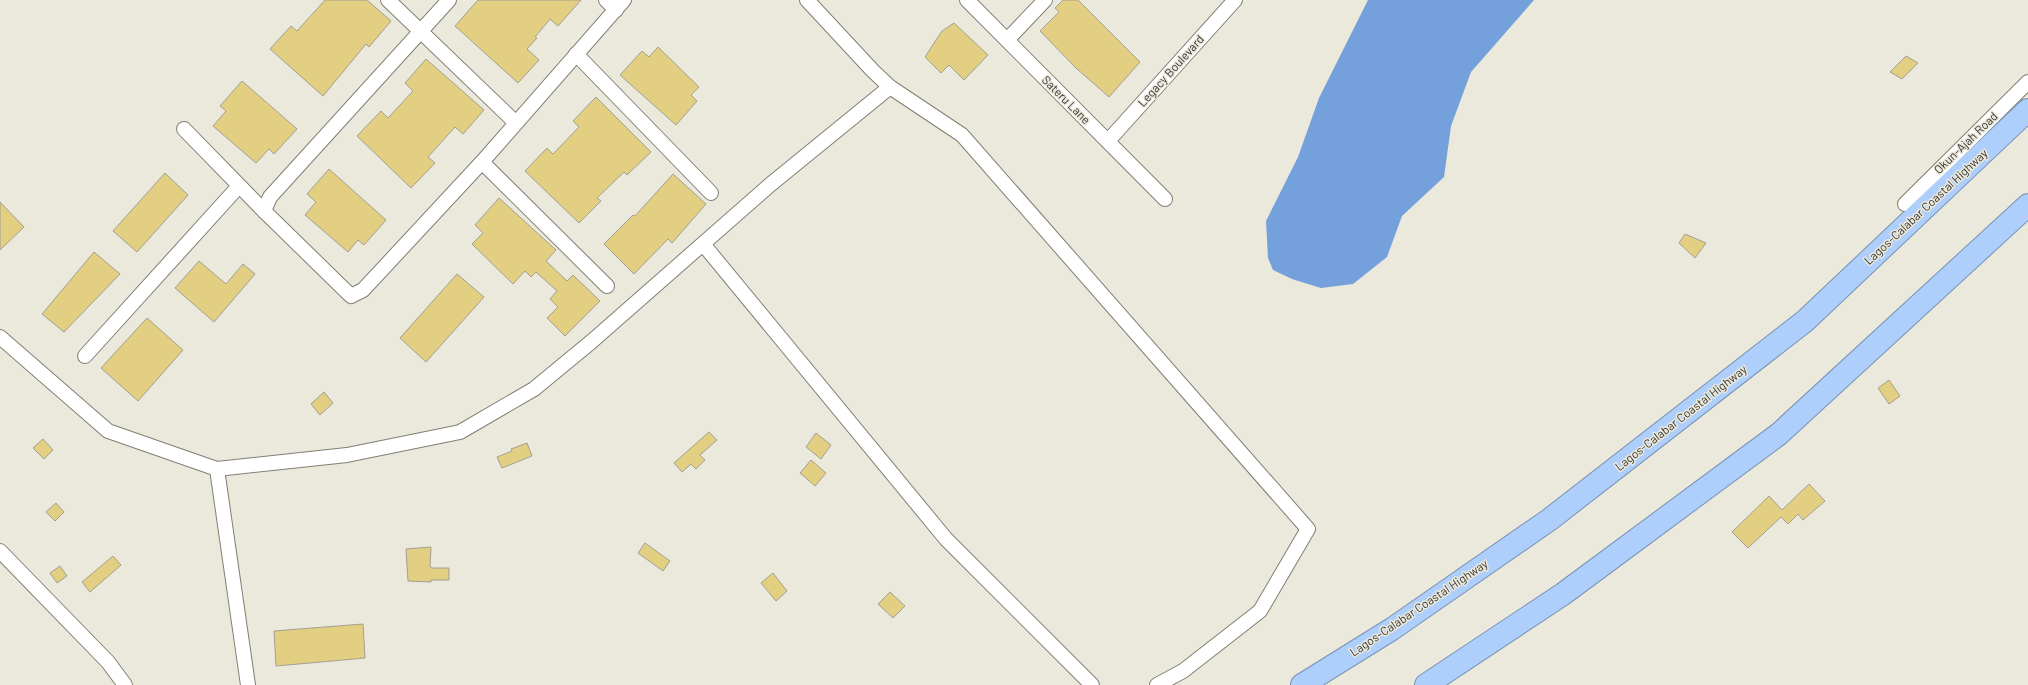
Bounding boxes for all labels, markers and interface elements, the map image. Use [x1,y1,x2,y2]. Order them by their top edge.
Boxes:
street label: Legacy Boulevard [1134,31,1206,109]
street label: Sateru Lane [1040,72,1094,126]
street label: Okun-Ajah Road [1931,108,2000,176]
street label: Lagos-Calabar Coastal Highway [1861,145,1990,267]
street label: Lagos-Calabar Coastal Highway [1612,361,1749,473]
street label: Lagos-Calabar Coastal Highway [1347,555,1490,659]

